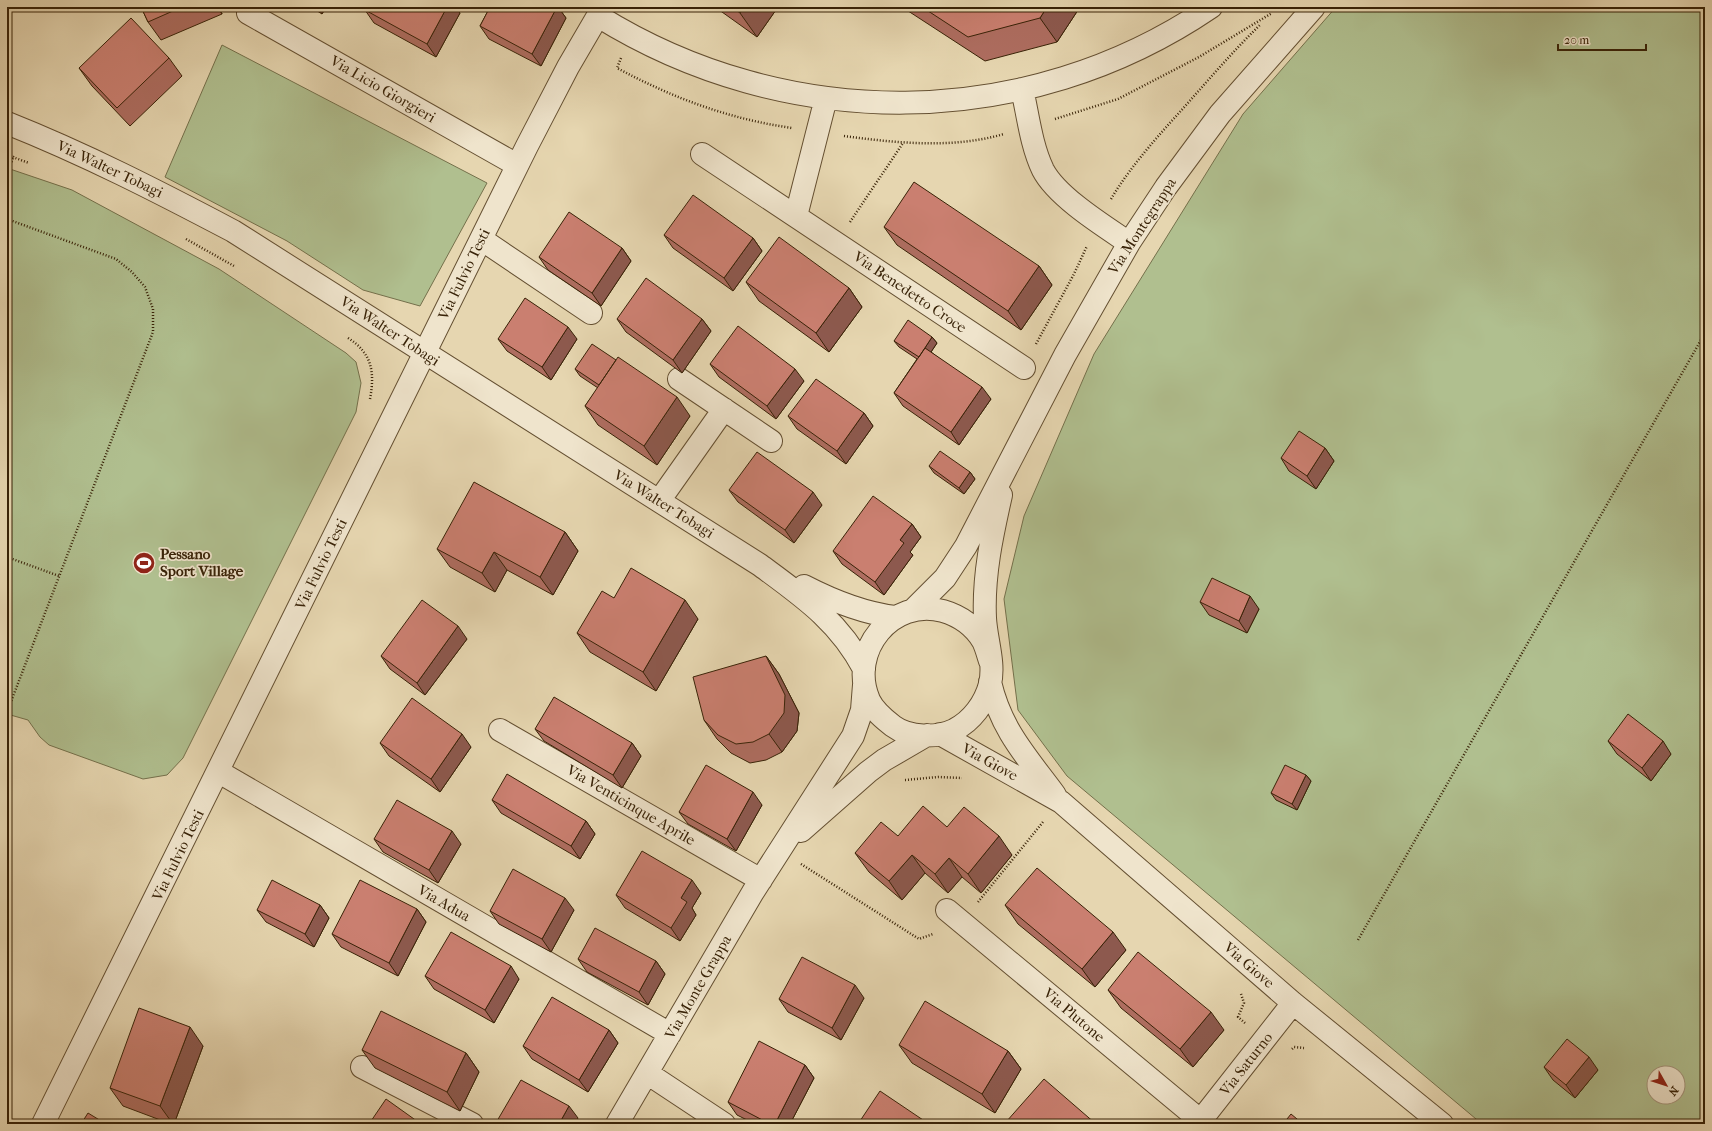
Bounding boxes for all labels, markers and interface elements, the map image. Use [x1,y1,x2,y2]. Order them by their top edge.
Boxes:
scale bar [1558,26,1646,52]
text: 20 m [1564,33,1589,47]
street label: Via Licio Giorgieri [326,51,439,127]
street label: Via Walter Tobagi [53,136,166,202]
street label: Via Montegrappa [1104,174,1180,278]
street label: Via Fulvio Testi [434,225,494,323]
street label: Via Benedetto Croce [849,247,970,337]
street label: Via Walter Tobagi [336,292,444,370]
street label: Via Walter Tobagi [610,465,718,542]
street label: Via Fulvio Testi [291,515,351,613]
place label: Pessano Sport Village [160,545,244,580]
sports icon: Pessano Sport Village [131,550,157,576]
street label: Via Giove [958,739,1022,785]
street label: Via Venticinque Aprile [563,760,699,849]
street label: Via Fulvio Testi [148,806,208,904]
street label: Via Adua [414,880,474,926]
street label: Via Monte Grappa [660,931,736,1043]
street label: Via Giove [1219,937,1278,992]
street label: Via Plutone [1039,983,1109,1046]
street label: Via Saturno [1215,1028,1277,1100]
north arrow [1646,1065,1686,1105]
text: N [1665,1084,1681,1099]

